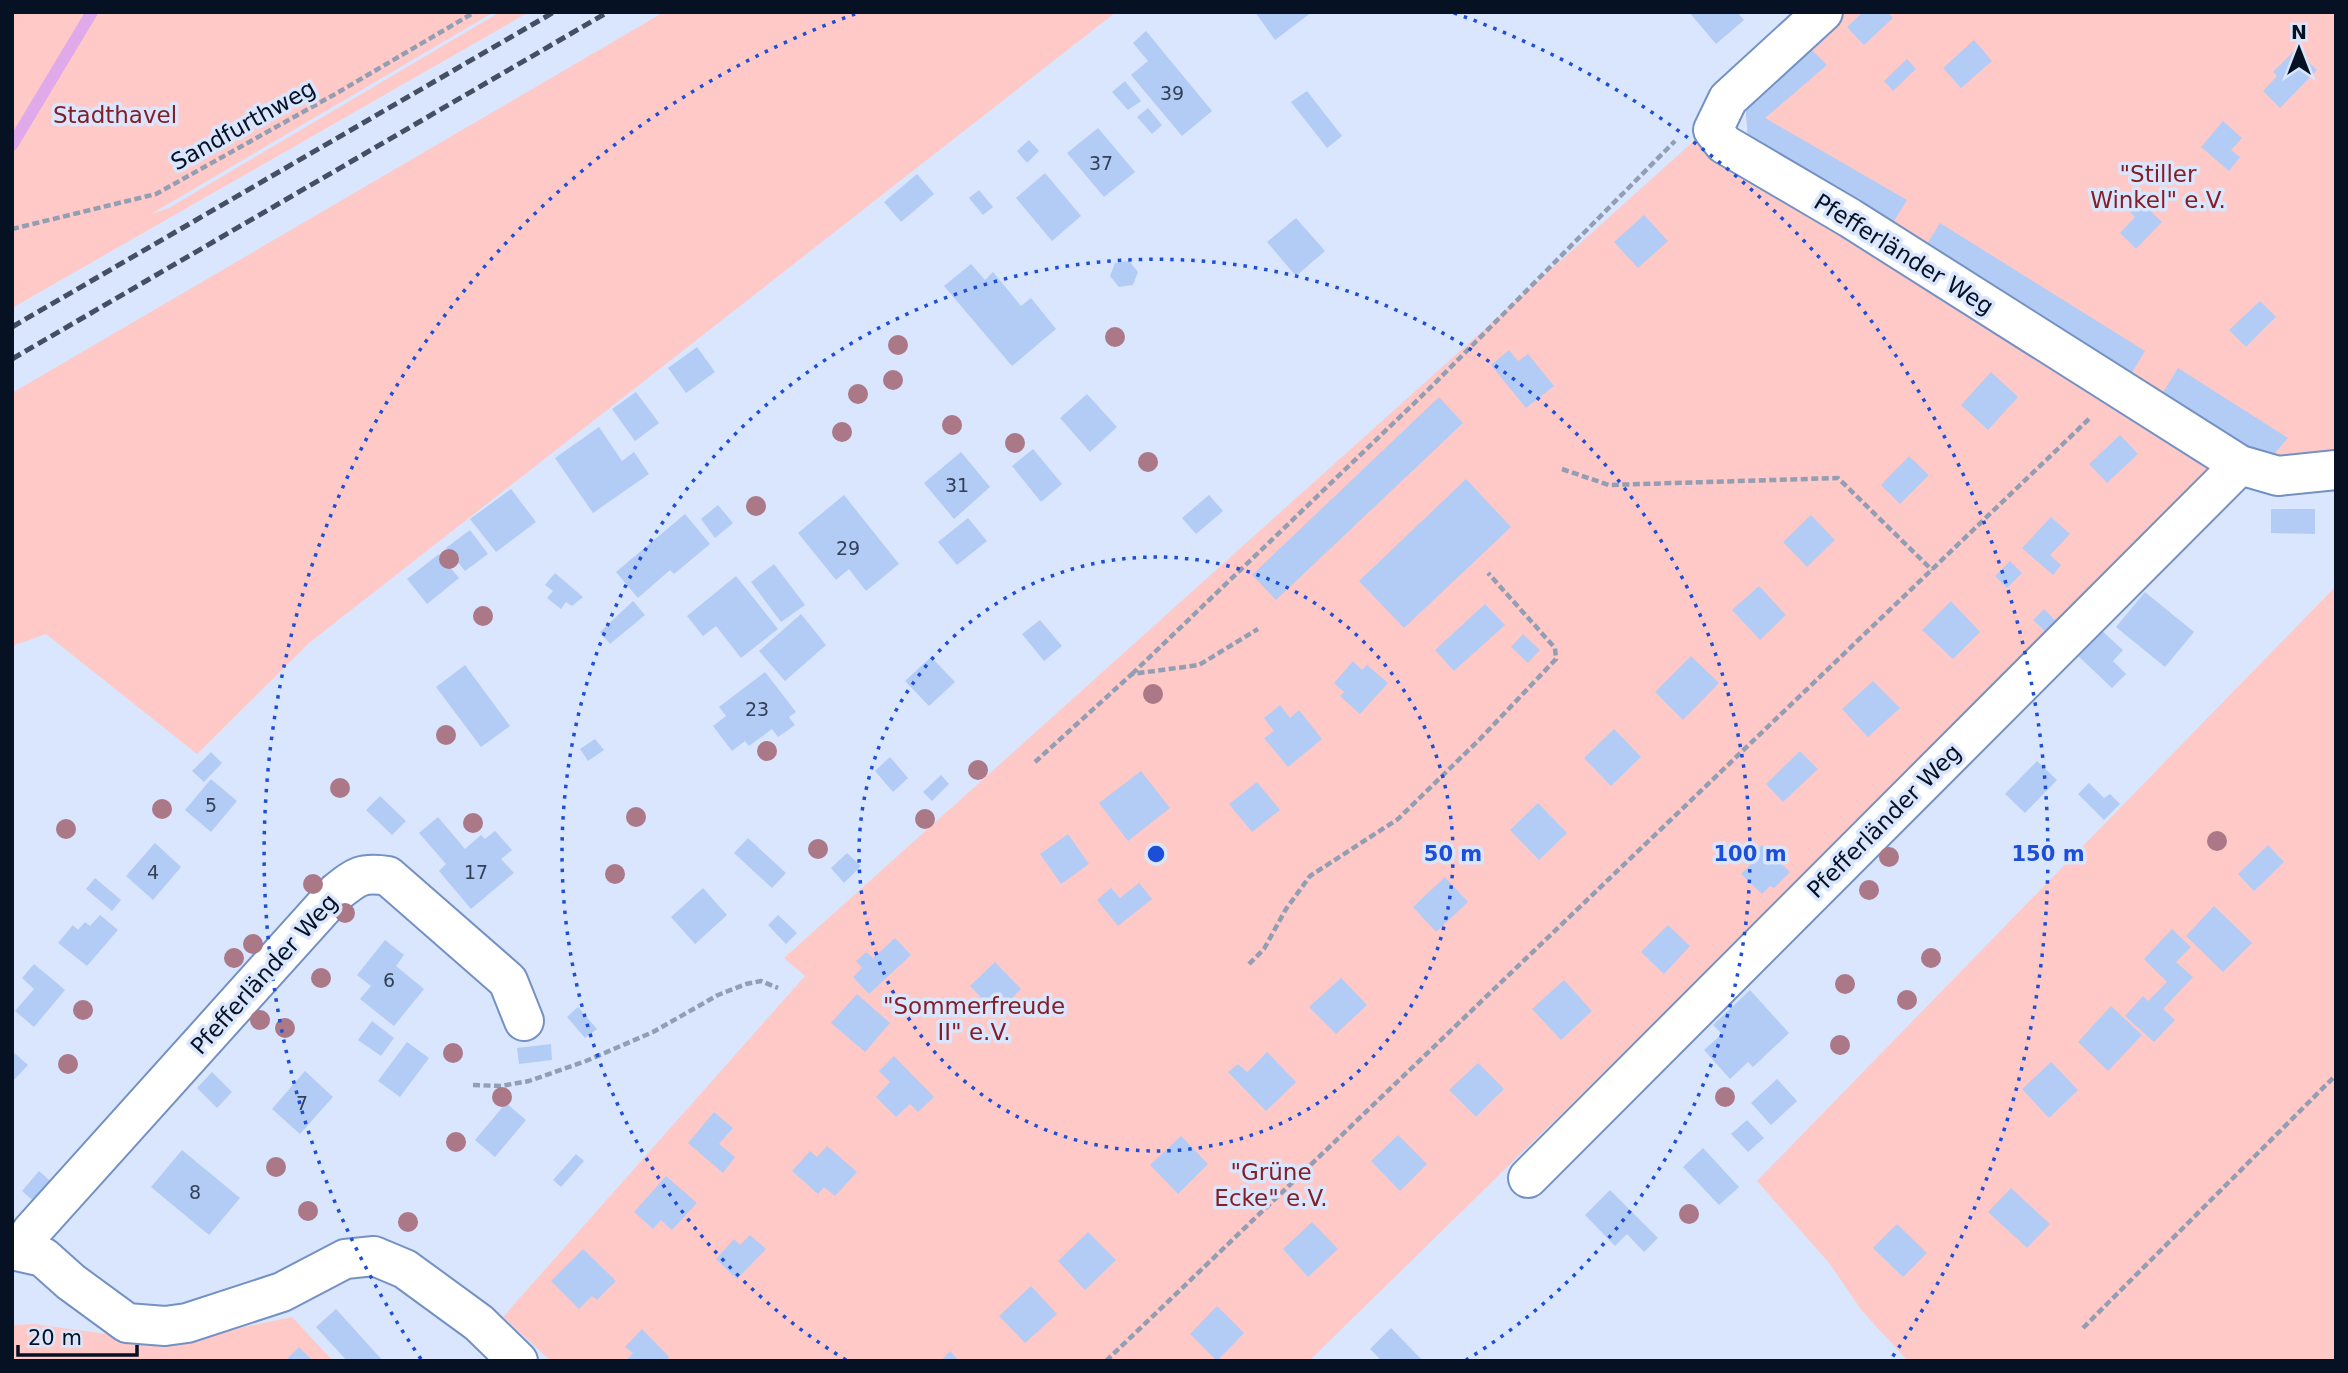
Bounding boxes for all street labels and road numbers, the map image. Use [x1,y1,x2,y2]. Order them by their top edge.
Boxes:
street label: Sandfurthweg [166,75,320,175]
street label: Pfefferländer Weg [1810,188,1998,320]
street label: Pfefferländer Weg [1802,739,1966,903]
street label: Pfefferländer Weg [185,889,343,1059]

